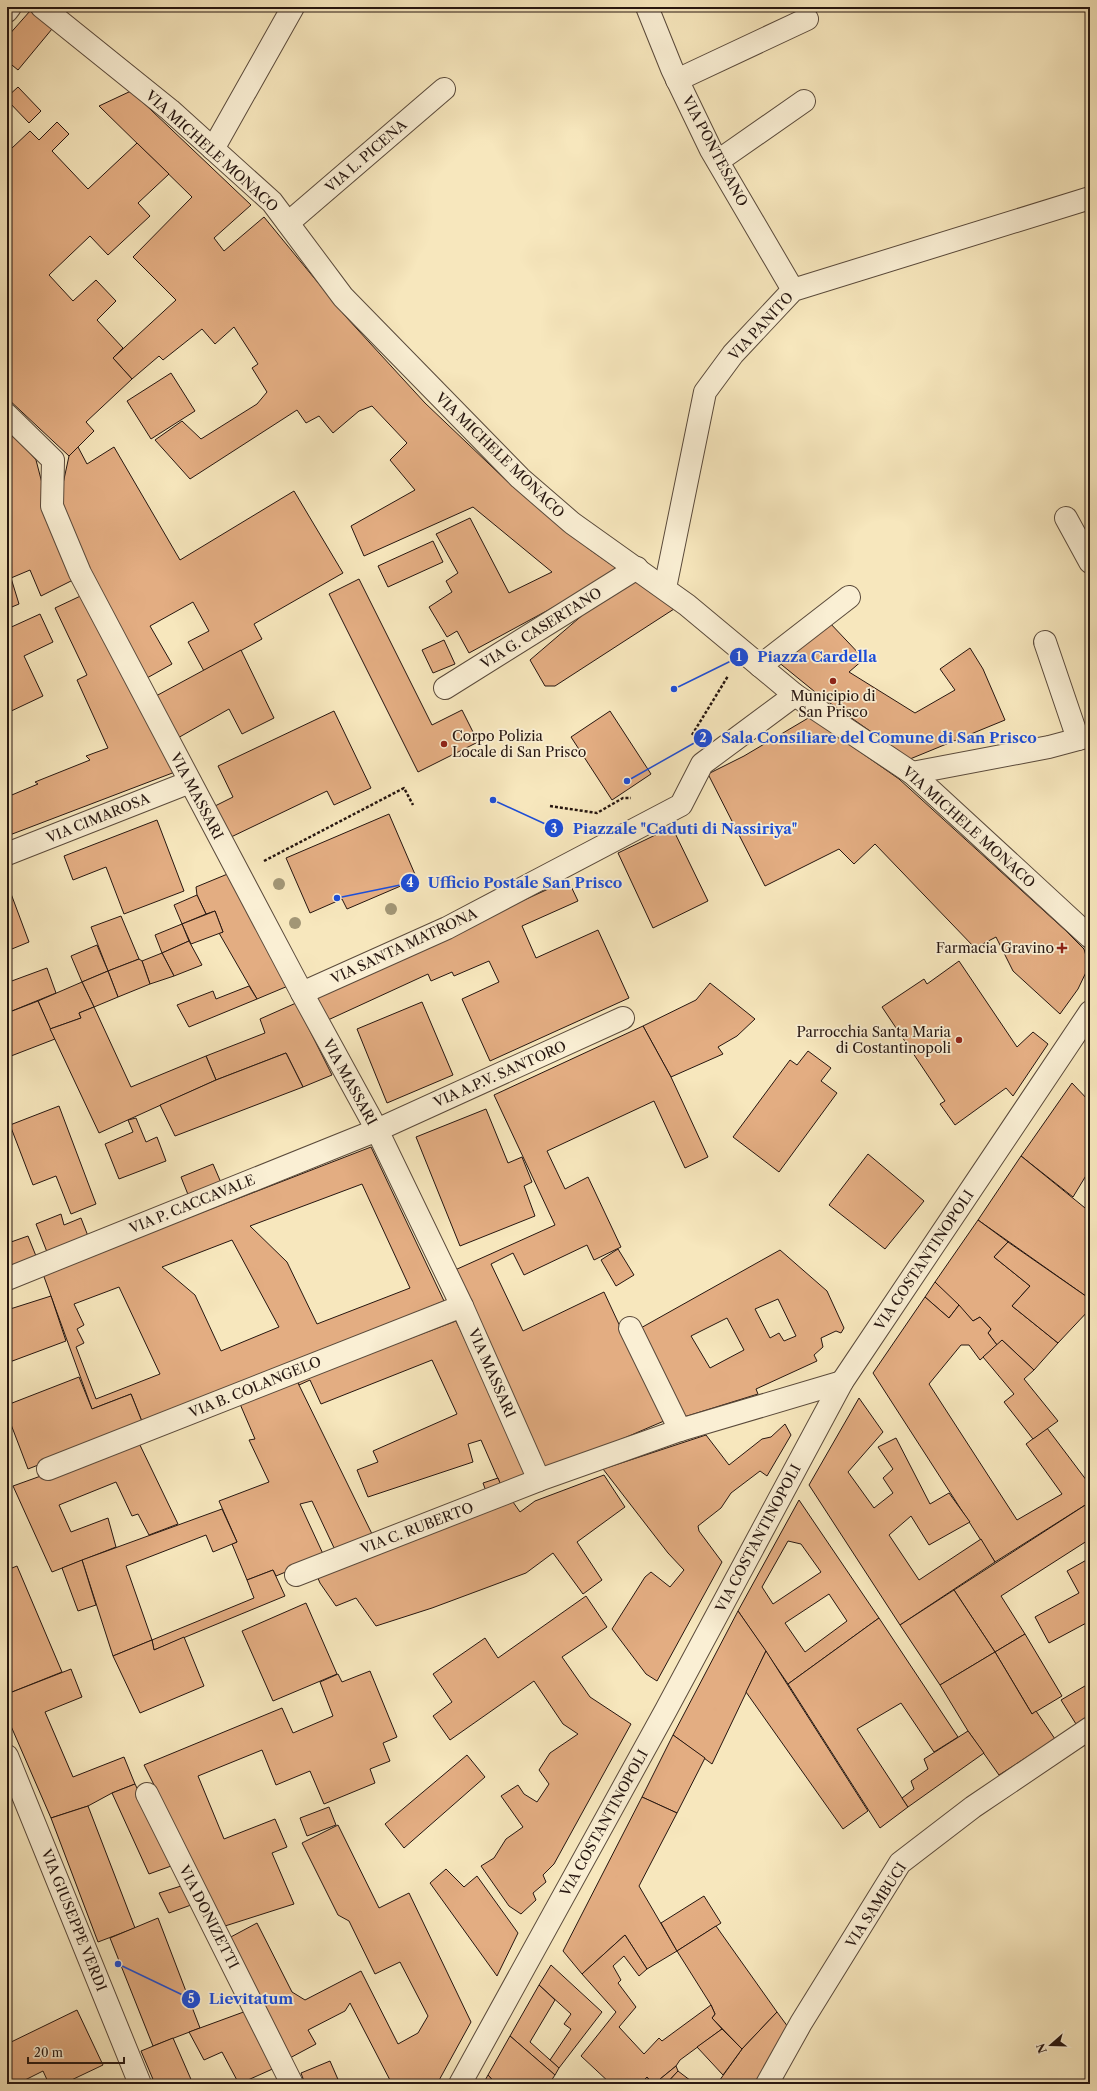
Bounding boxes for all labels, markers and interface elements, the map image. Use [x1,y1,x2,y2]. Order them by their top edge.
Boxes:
street label: VIA MICHELE MONACO [141,86,282,215]
street label: VIA PONTESANO [678,92,752,210]
street label: VIA L. PICENA [321,115,411,197]
street label: VIA PANITO [724,288,797,365]
street label: VIA MICHELE MONACO [431,388,568,521]
street label: VIA G. CASERTANO [476,583,605,673]
callout: Piazza Cardella [729,643,885,670]
text: Piazza Cardella [757,647,877,666]
text: 1 [736,649,742,664]
marker: Municipio di San Prisco [828,676,838,686]
place label: Municipio di San Prisco [790,687,876,721]
callout: Sala Consiliare del Comune di San Prisco [693,724,1045,751]
place label: Corpo Polizia Locale di San Prisco [452,727,586,761]
text: Sala Consiliare del Comune di San Prisco [721,728,1037,747]
text: 2 [699,730,707,745]
marker: Corpo Polizia Locale di San Prisco [439,739,449,749]
street label: VIA MASSARI [166,749,227,843]
street label: VIA MICHELE MONACO [898,762,1039,891]
street label: VIA CIMAROSA [43,789,153,847]
callout: Piazzale "Caduti di Nassiriya" [544,815,805,842]
text: Piazzale "Caduti di Nassiriya" [573,819,797,838]
text: 3 [551,821,558,836]
callout: Ufficio Postale San Prisco [400,870,630,897]
text: Ufficio Postale San Prisco [428,873,622,892]
text: 4 [406,875,414,890]
street label: VIA SANTA MATRONA [327,904,481,988]
place label: Farmacia Gravino [936,939,1054,957]
marker: Farmacia Gravino [1057,943,1067,953]
place label: Parrocchia Santa Maria di Costantinopoli [796,1023,952,1057]
street label: VIA MASSARI [318,1035,381,1128]
marker: Parrocchia Santa Maria di Costantinopoli [954,1035,964,1045]
street label: VIA A.P.V. SANTORO [430,1037,569,1112]
street label: VIA P. CACCAVALE [125,1171,258,1238]
street label: VIA COSTANTINOPOLI [870,1187,978,1334]
street label: VIA MASSARI [464,1325,520,1420]
street label: VIA B. COLANGELO [185,1352,324,1422]
street label: VIA COSTANTINOPOLI [711,1461,805,1616]
street label: VIA C. RUBERTO [357,1498,476,1558]
street label: VIA COSTANTINOPOLI [556,1746,652,1900]
street label: VIA GIUSEPPE VERDI [37,1845,111,1994]
street label: VIA SAMBUCI [841,1859,910,1952]
street label: VIA DONIZETTI [175,1861,243,1972]
callout: Lievitatum [181,1985,301,2012]
text: Lievitatum [209,1989,293,2008]
text: 5 [188,1991,195,2006]
north arrow [1031,2025,1071,2065]
scale bar [28,2039,124,2065]
text: N [1033,2041,1050,2055]
text: 20 m [34,2045,63,2060]

